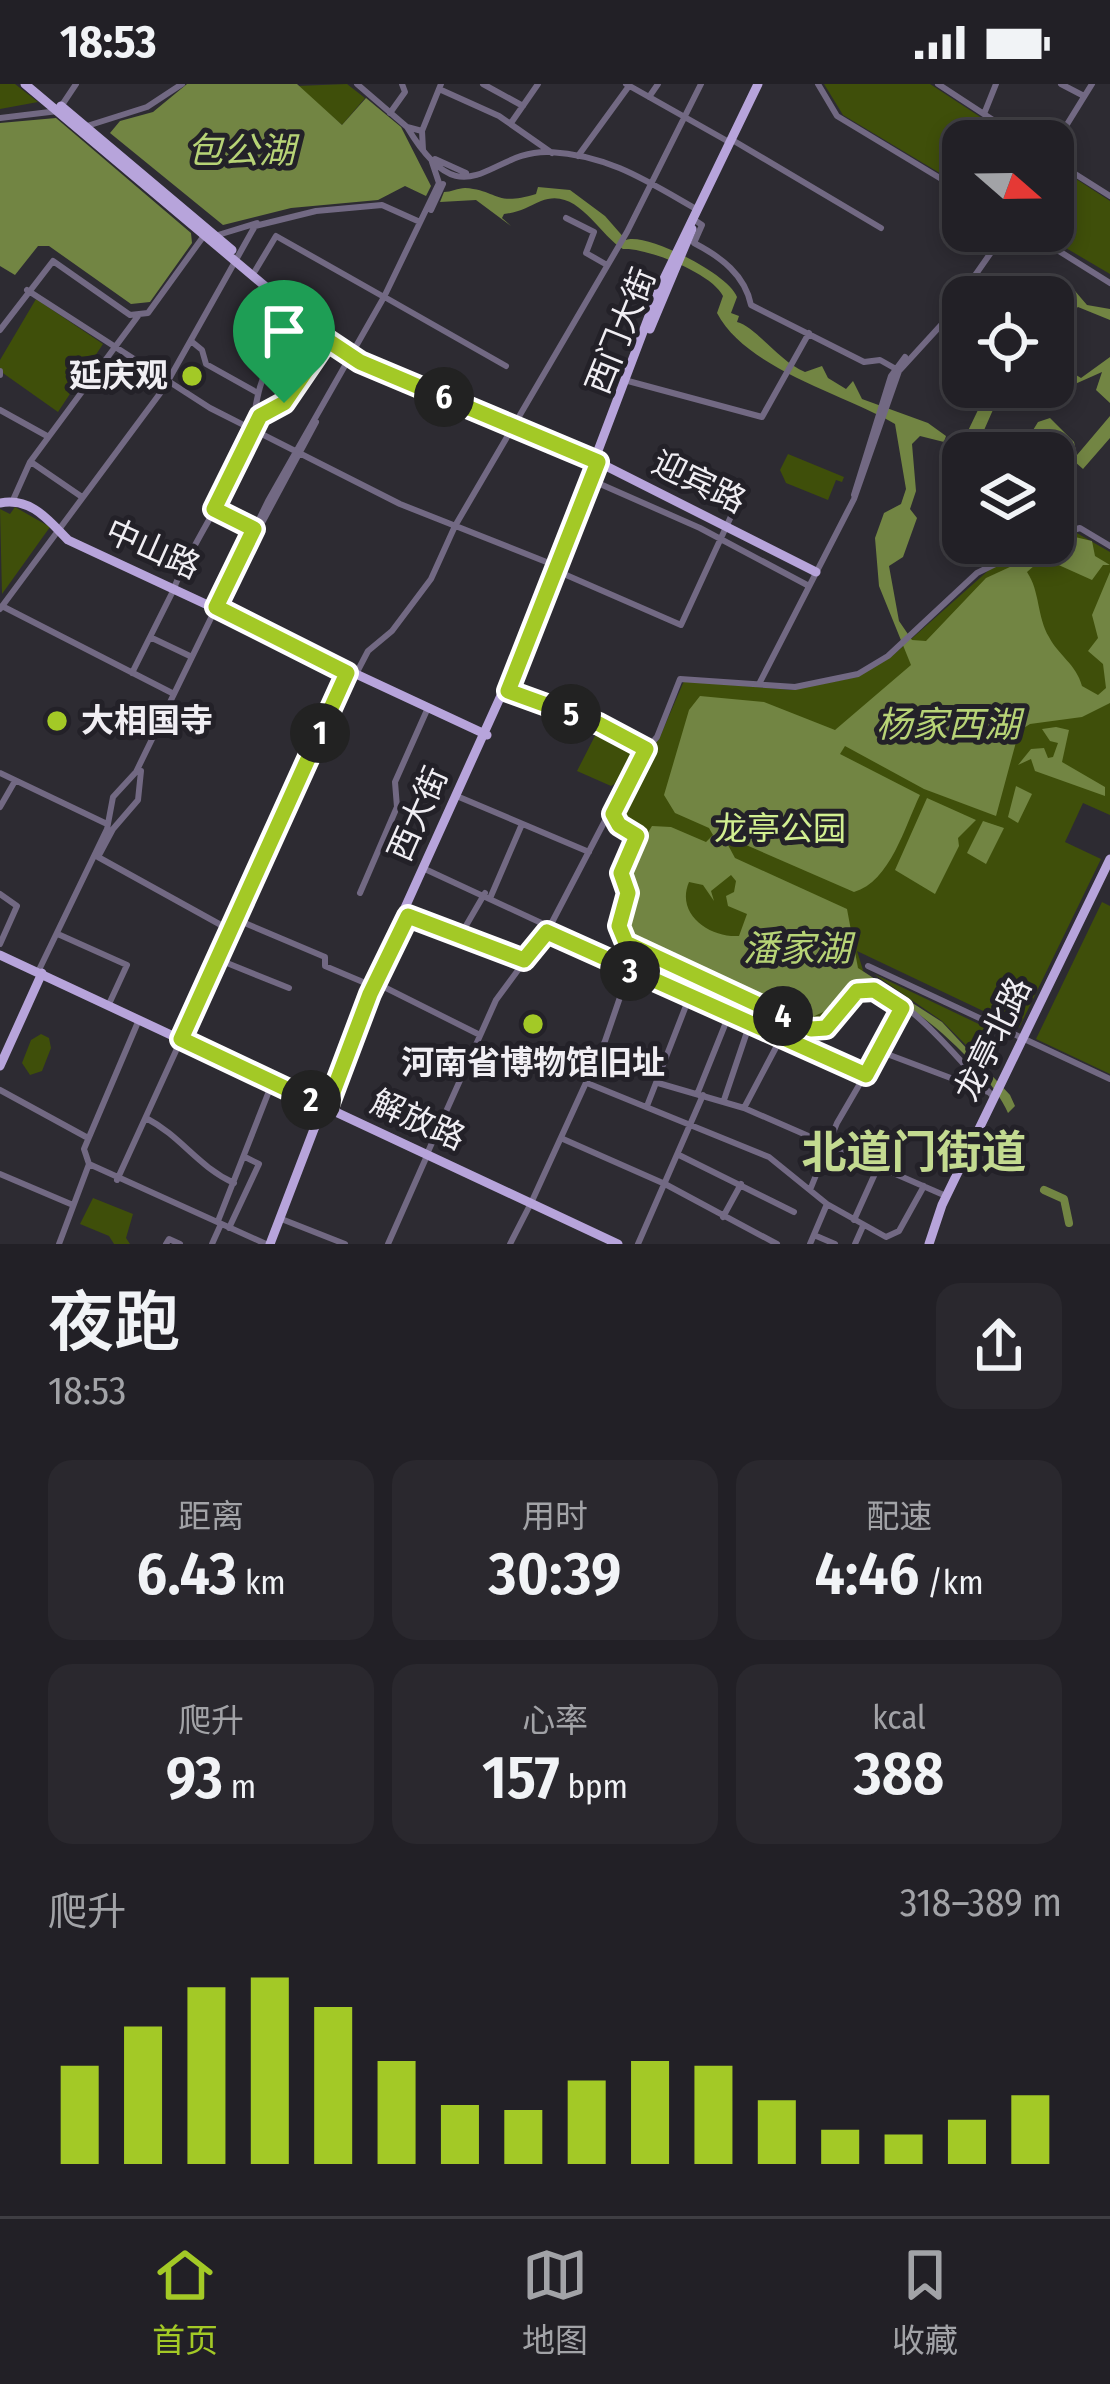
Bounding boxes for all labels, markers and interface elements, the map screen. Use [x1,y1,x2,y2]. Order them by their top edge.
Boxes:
text: 18:53 [60,15,156,69]
north arrow [942,120,1074,252]
map controls [942,120,1074,564]
water label: 包公湖 [187,129,300,173]
street label: 西门大街 [578,262,664,400]
button: locate [942,276,1074,408]
pin [233,280,335,403]
icon: arrive [251,298,317,364]
place label: 延庆观 [69,356,168,396]
marker: 延庆观 [179,363,205,389]
pin: 6 [414,367,474,427]
text: 6 [435,377,453,417]
button: layers [942,432,1074,564]
street label: 迎宾路 [646,442,752,522]
street label: 中山路 [100,511,206,587]
pin: 5 [541,684,601,744]
text: 5 [563,694,579,734]
place label: 大相国寺 [81,701,213,741]
pin: 1 [290,703,350,763]
water label: 杨家西湖 [876,703,1025,747]
marker: 大相国寺 [44,708,70,734]
text: 1 [313,713,327,753]
street label: 西大街 [380,761,456,867]
park label: 龙亭公园 [714,809,846,849]
water label: 潘家湖 [743,927,856,971]
pin: 3 [600,941,660,1001]
text: 3 [622,951,638,991]
street label: 龙亭北路 [946,971,1040,1107]
pin: 4 [753,986,813,1046]
text: 4 [775,996,791,1036]
marker: 河南省博物馆旧址 [520,1011,546,1037]
place label: 河南省博物馆旧址 [401,1043,665,1083]
pin: 2 [281,1070,341,1130]
text: 2 [303,1080,319,1120]
street label: 解放路 [365,1082,471,1158]
district label: 北道门街道 [801,1126,1027,1180]
text: 夜跑 [48,1283,180,1362]
button: share [936,1283,1062,1409]
text: 18:53 [48,1368,126,1414]
text: 距离 [178,1497,244,1537]
text: 用时 [522,1497,588,1537]
text: 配速 [866,1497,932,1537]
text: 6.43 [136,1538,237,1610]
text: 30:39 [489,1538,621,1610]
text: 4:46 [814,1538,920,1610]
text: km [237,1563,286,1603]
text: /km [920,1563,984,1603]
text: kcal [872,1698,926,1738]
text: 爬升 [178,1701,244,1741]
text: 心率 [522,1701,588,1741]
text: 388 [854,1738,944,1810]
text: 93 [166,1742,223,1814]
text: 157 [482,1742,560,1814]
text: m [223,1767,256,1807]
text: bpm [560,1767,628,1807]
text: 318–389 m [900,1880,1062,1926]
text: 爬升 [48,1889,126,1935]
tab: 首页 [152,2242,218,2362]
tab: 地图 [522,2242,588,2362]
tab: 收藏 [892,2242,958,2362]

